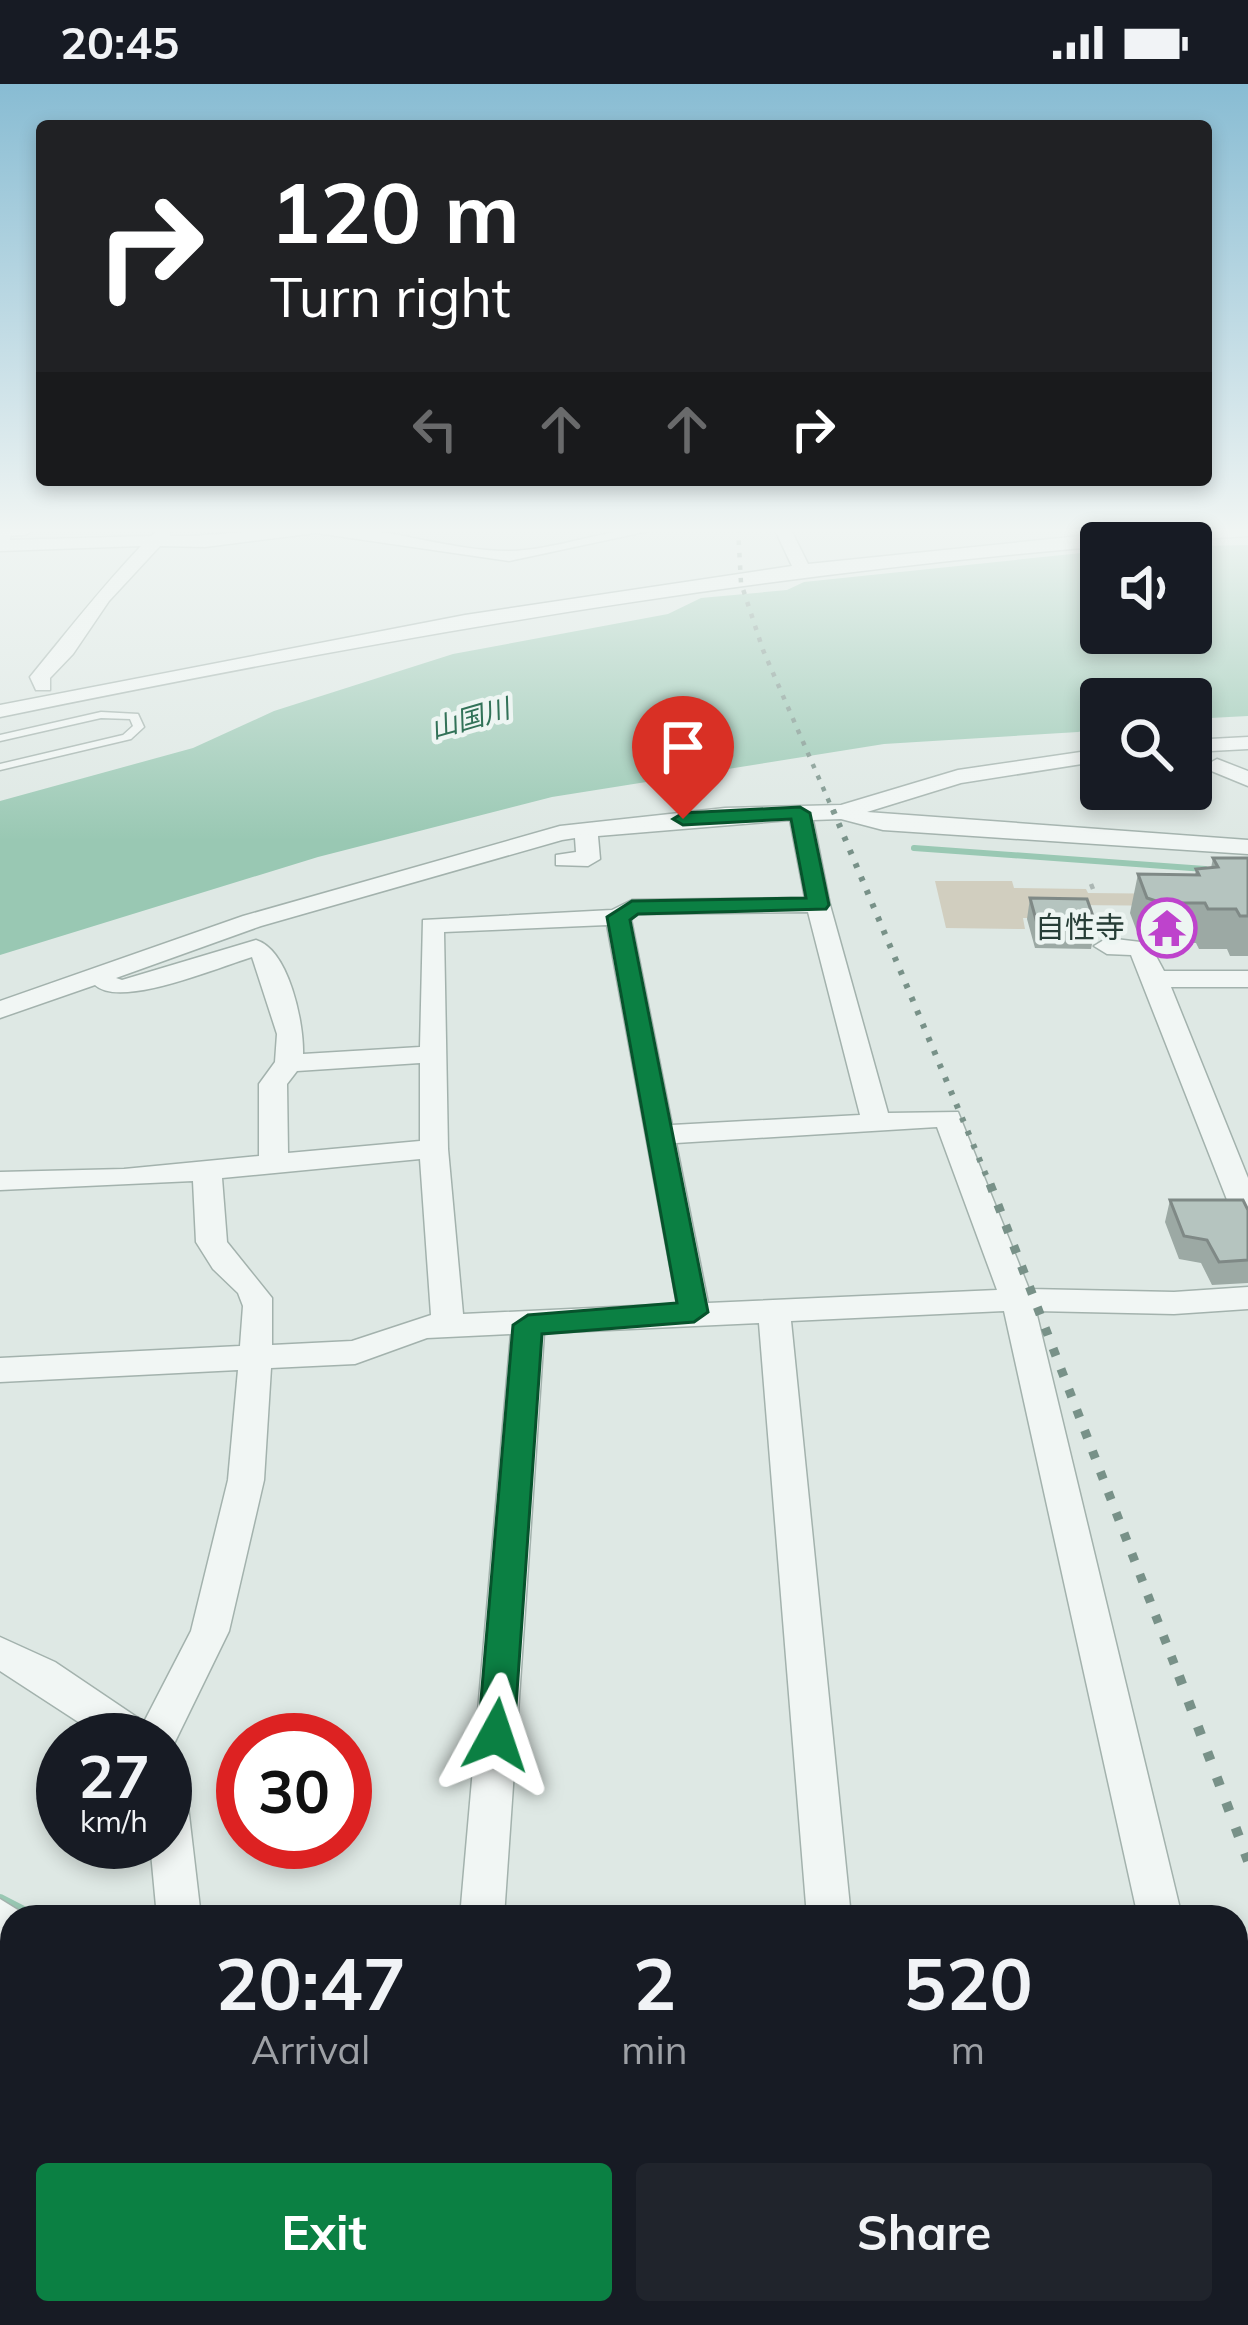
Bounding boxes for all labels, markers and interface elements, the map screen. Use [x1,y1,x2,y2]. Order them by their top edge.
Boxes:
text: 20:45 [60,14,179,70]
text: 120 m [270,159,520,264]
icon: right [72,168,228,324]
text: Turn right [270,263,511,331]
icon: left [402,396,468,462]
icon: ahead [528,396,594,462]
icon: ahead [654,396,720,462]
icon: right [780,396,846,462]
map controls [1080,522,1212,810]
button: sound [1080,522,1212,654]
button: search [1080,678,1212,810]
water label: 山国川 [426,690,516,746]
pin [632,696,734,819]
icon: arrive [650,714,716,780]
temple icon: 自性寺 [1136,897,1198,959]
place label: 自性寺 [1035,908,1125,946]
position arrow [433,1672,559,1798]
speed limit sign: 30 [216,1713,372,1869]
text: 27 [78,1738,150,1813]
text: km/h [80,1802,148,1840]
text: 20:47 [215,1938,406,2028]
text: 2 [633,1938,676,2028]
text: 520 [903,1938,1033,2028]
text: Arrival [251,2025,370,2074]
text: min [621,2025,688,2074]
text: m [951,2025,985,2074]
button: Exit [36,2163,612,2301]
button: Share [636,2163,1212,2301]

